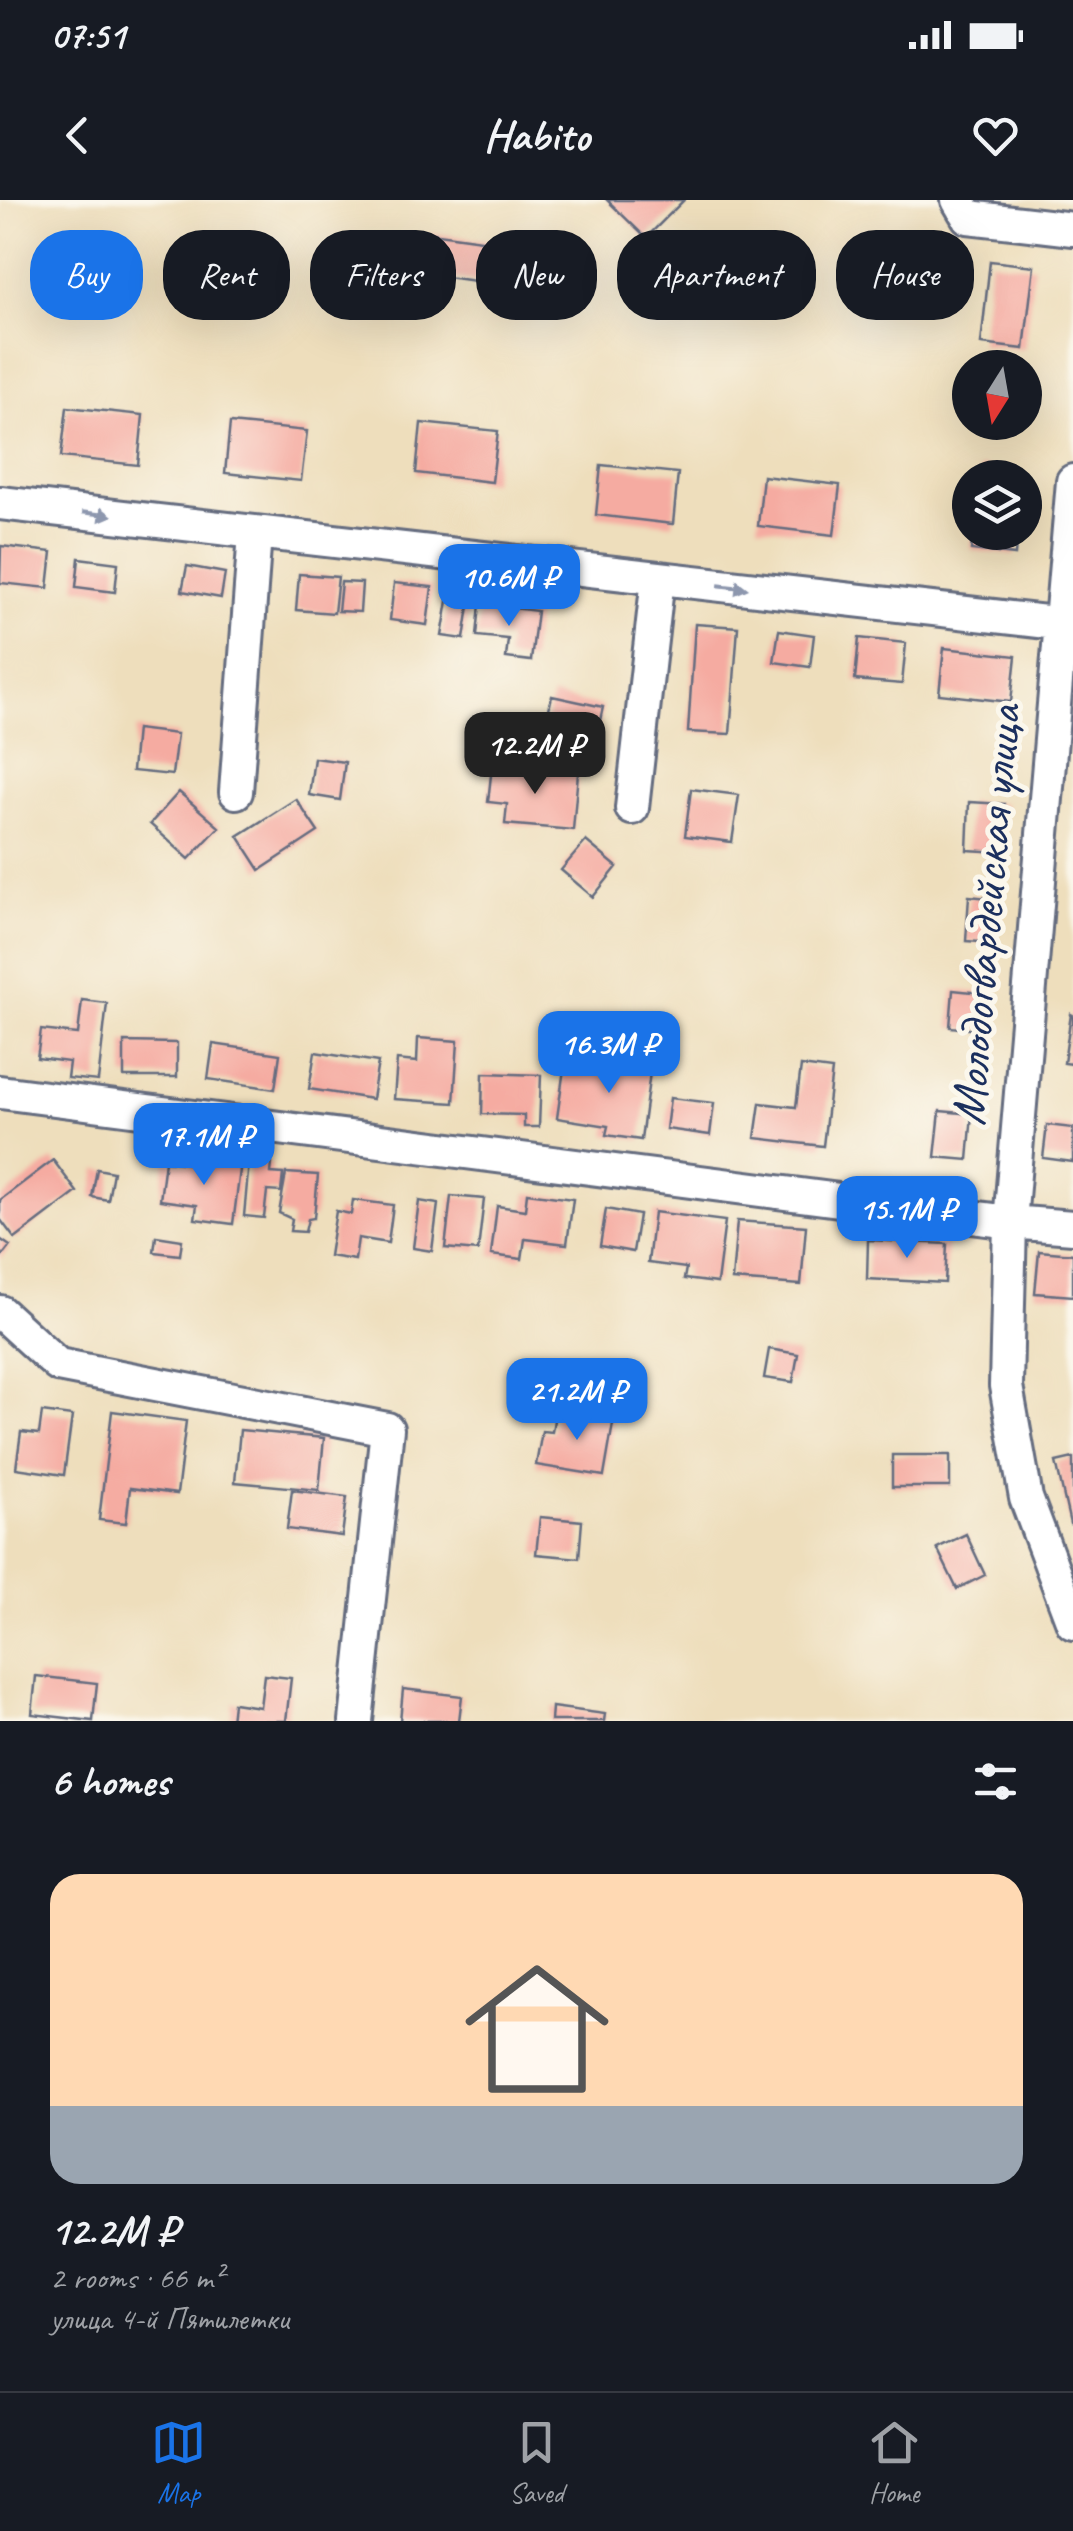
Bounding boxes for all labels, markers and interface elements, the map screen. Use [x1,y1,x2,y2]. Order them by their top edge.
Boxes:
text: 07:51 [50,12,125,59]
text: Habito [484,107,589,164]
icon: back [50,108,105,163]
icon: heart [968,108,1023,163]
chip: Buy [30,230,143,320]
chip: Rent [163,230,290,320]
chip: Filters [310,230,456,320]
chip: New [476,230,597,320]
chip: Apartment [617,230,816,320]
chip: House [836,230,974,320]
north arrow [952,350,1042,440]
map controls [952,350,1042,550]
button: layers [952,460,1042,550]
one-way arrow [81,506,113,522]
pin: 10.6M ₽ [417,544,601,629]
text: 10.6M ₽ [460,556,558,597]
one-way arrow [717,579,749,595]
street label: Молодогвардейская улица [936,700,1035,1128]
pin: 12.2M ₽ [443,712,627,797]
text: 12.2M ₽ [486,724,584,765]
pin: 16.3M ₽ [517,1011,701,1096]
text: 16.3M ₽ [560,1023,658,1064]
pin: 17.1M ₽ [112,1103,296,1188]
text: 17.1M ₽ [155,1115,253,1156]
pin: 15.1M ₽ [815,1176,999,1261]
text: 15.1M ₽ [859,1188,955,1229]
pin: 21.2M ₽ [485,1358,669,1443]
text: 21.2M ₽ [528,1370,626,1411]
icon: filters [968,1754,1023,1809]
text: 6 homes [50,1755,169,1808]
icon: home [447,1939,627,2119]
text: 12.2M ₽ [50,2204,178,2257]
text: 2 rooms · 66 m² [50,2257,223,2298]
text: улица 4-й Пятилетки [50,2298,289,2339]
tab: Map [151,2415,206,2510]
tab: Saved [509,2415,564,2510]
tab: Home [867,2415,922,2510]

